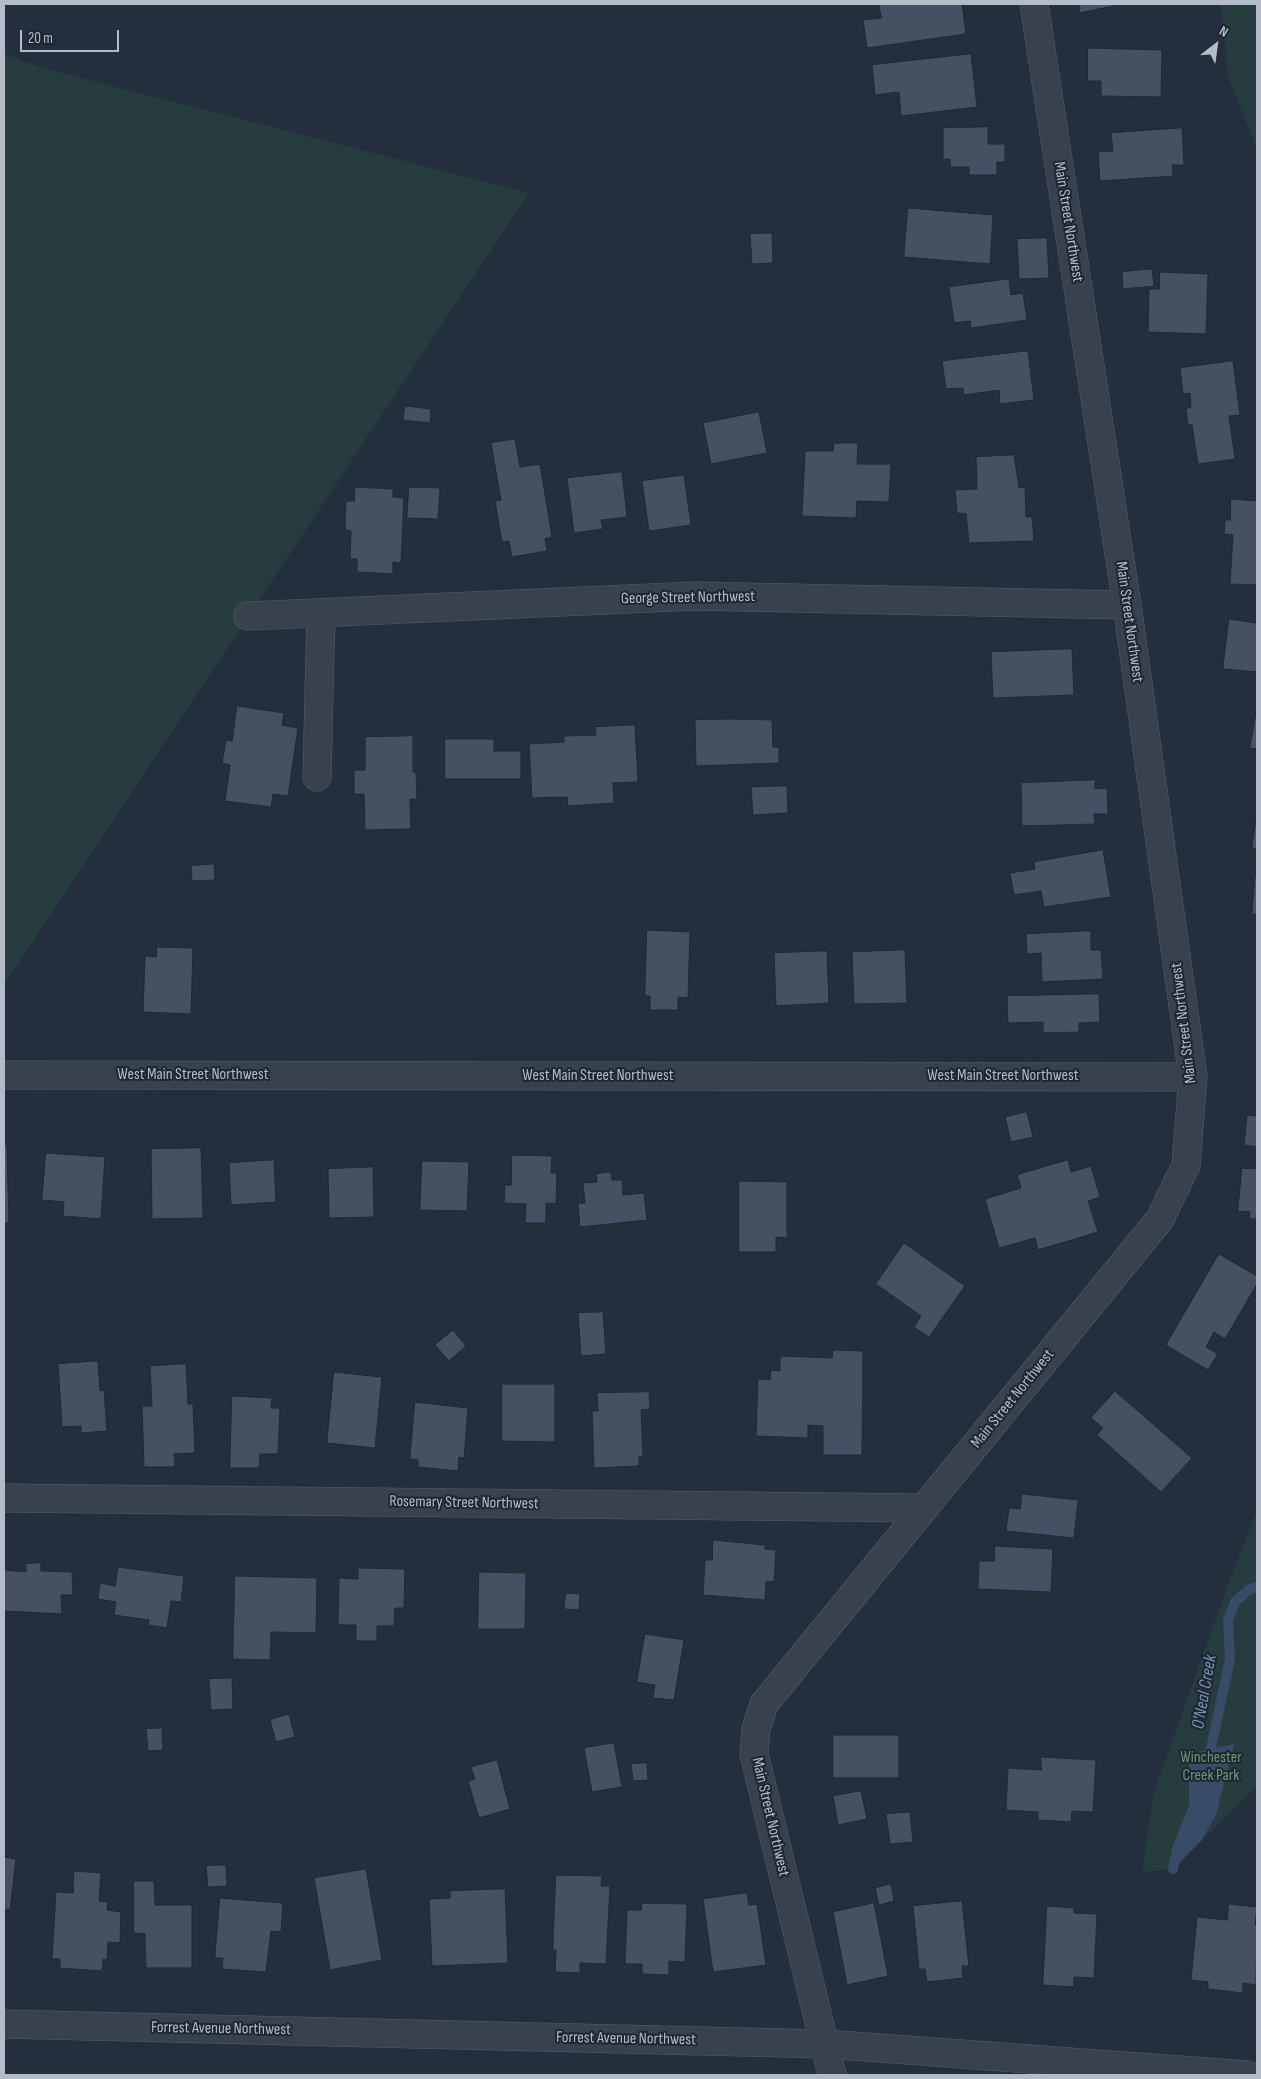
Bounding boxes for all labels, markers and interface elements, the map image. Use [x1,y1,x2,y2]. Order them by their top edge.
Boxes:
scale bar [22,20,121,52]
north arrow [1191,20,1241,70]
text: N [1216,22,1231,41]
text: 20 m [28,29,53,48]
street label: Main Street Northwest [1049,160,1087,284]
street label: Main Street Northwest [1111,560,1147,684]
street label: George Street Northwest [621,587,755,609]
street label: Main Street Northwest [1167,961,1201,1085]
street label: West Main Street Northwest [117,1065,269,1085]
street label: West Main Street Northwest [522,1066,674,1086]
street label: West Main Street Northwest [927,1066,1079,1086]
street label: Main Street Northwest [967,1346,1059,1452]
street label: Rosemary Street Northwest [389,1492,539,1514]
water label: O'Neal Creek [1188,1653,1222,1731]
park label: Winchester Creek Park [1180,1748,1242,1786]
street label: Main Street Northwest [747,1756,793,1878]
street label: Forrest Avenue Northwest [151,2018,291,2040]
street label: Forrest Avenue Northwest [556,2028,696,2050]

